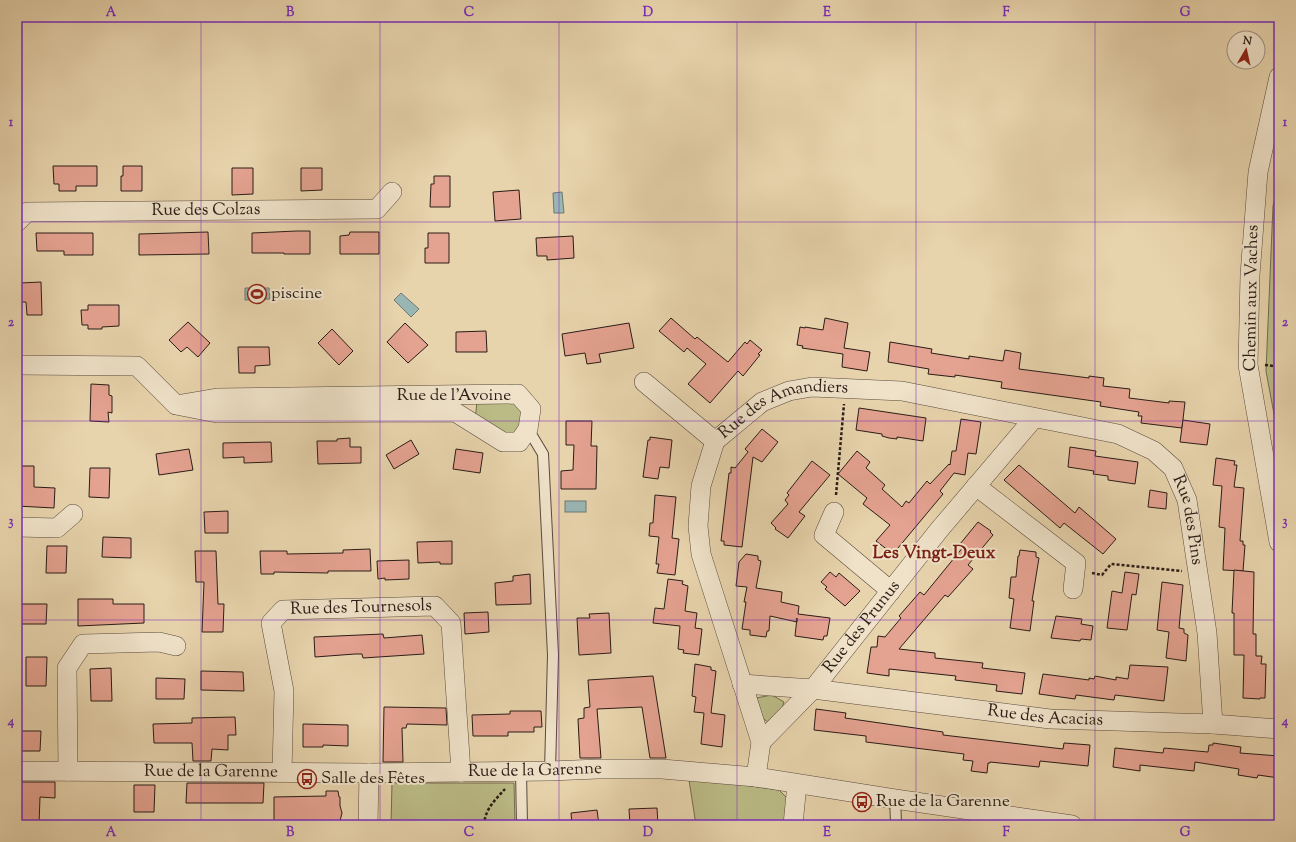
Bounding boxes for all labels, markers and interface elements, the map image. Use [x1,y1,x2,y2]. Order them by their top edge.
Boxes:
text: A [106,4,117,22]
text: B [286,4,295,22]
text: C [464,4,474,22]
text: D [643,4,653,22]
text: E [823,4,831,22]
text: F [1002,4,1010,22]
text: G [1180,4,1191,22]
north arrow [1226,30,1266,70]
text: N [1241,32,1253,50]
text: 1 [9,114,14,132]
text: 1 [1283,114,1288,132]
street label: Rue des Colzas [151,198,261,223]
street label: Chemin aux Vaches [1239,224,1265,372]
place label: piscine [271,282,322,306]
sports icon: piscine [246,283,268,305]
text: 2 [8,314,15,332]
text: 2 [1282,314,1289,332]
street label: Rue des Amandiers [714,375,849,445]
street label: Rue de l'Avoine [397,384,511,408]
street label: Rue des Pins [1166,471,1209,567]
text: 3 [8,513,14,531]
text: 3 [1282,513,1288,531]
district label: Les Vingt-Deux [872,541,996,567]
street label: Rue des Prunus [818,575,907,679]
street label: Rue des Tournesols [290,594,433,622]
street label: Rue des Acacias [986,699,1104,733]
text: 4 [7,713,15,731]
text: 4 [1281,713,1289,731]
street label: Rue de la Garenne [468,757,603,784]
street label: Rue de la Garenne [144,760,278,784]
place label: Salle des Fêtes [321,767,425,791]
bus stop icon: Salle des Fêtes [296,768,318,790]
place label: Rue de la Garenne [876,790,1010,814]
bus stop icon: Rue de la Garenne [851,791,873,813]
text: A [106,824,117,842]
text: B [286,824,295,842]
text: C [464,824,474,842]
text: D [643,824,653,842]
text: E [823,824,831,842]
text: F [1002,824,1010,842]
text: G [1180,824,1191,842]

